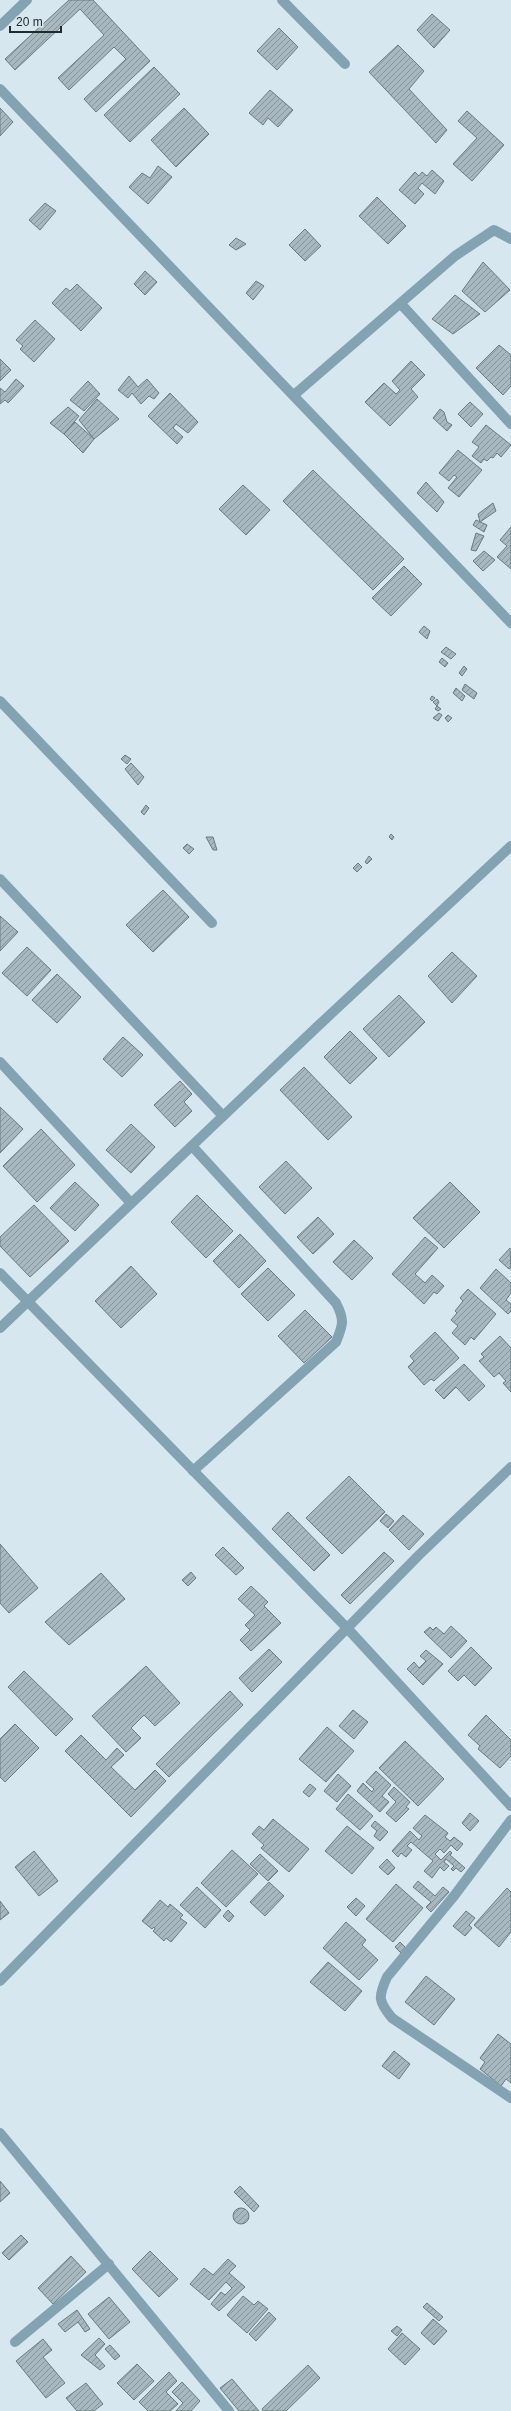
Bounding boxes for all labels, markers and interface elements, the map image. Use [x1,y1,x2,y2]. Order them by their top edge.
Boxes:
scale bar [10,8,61,34]
text: 20 m [16,15,43,29]

